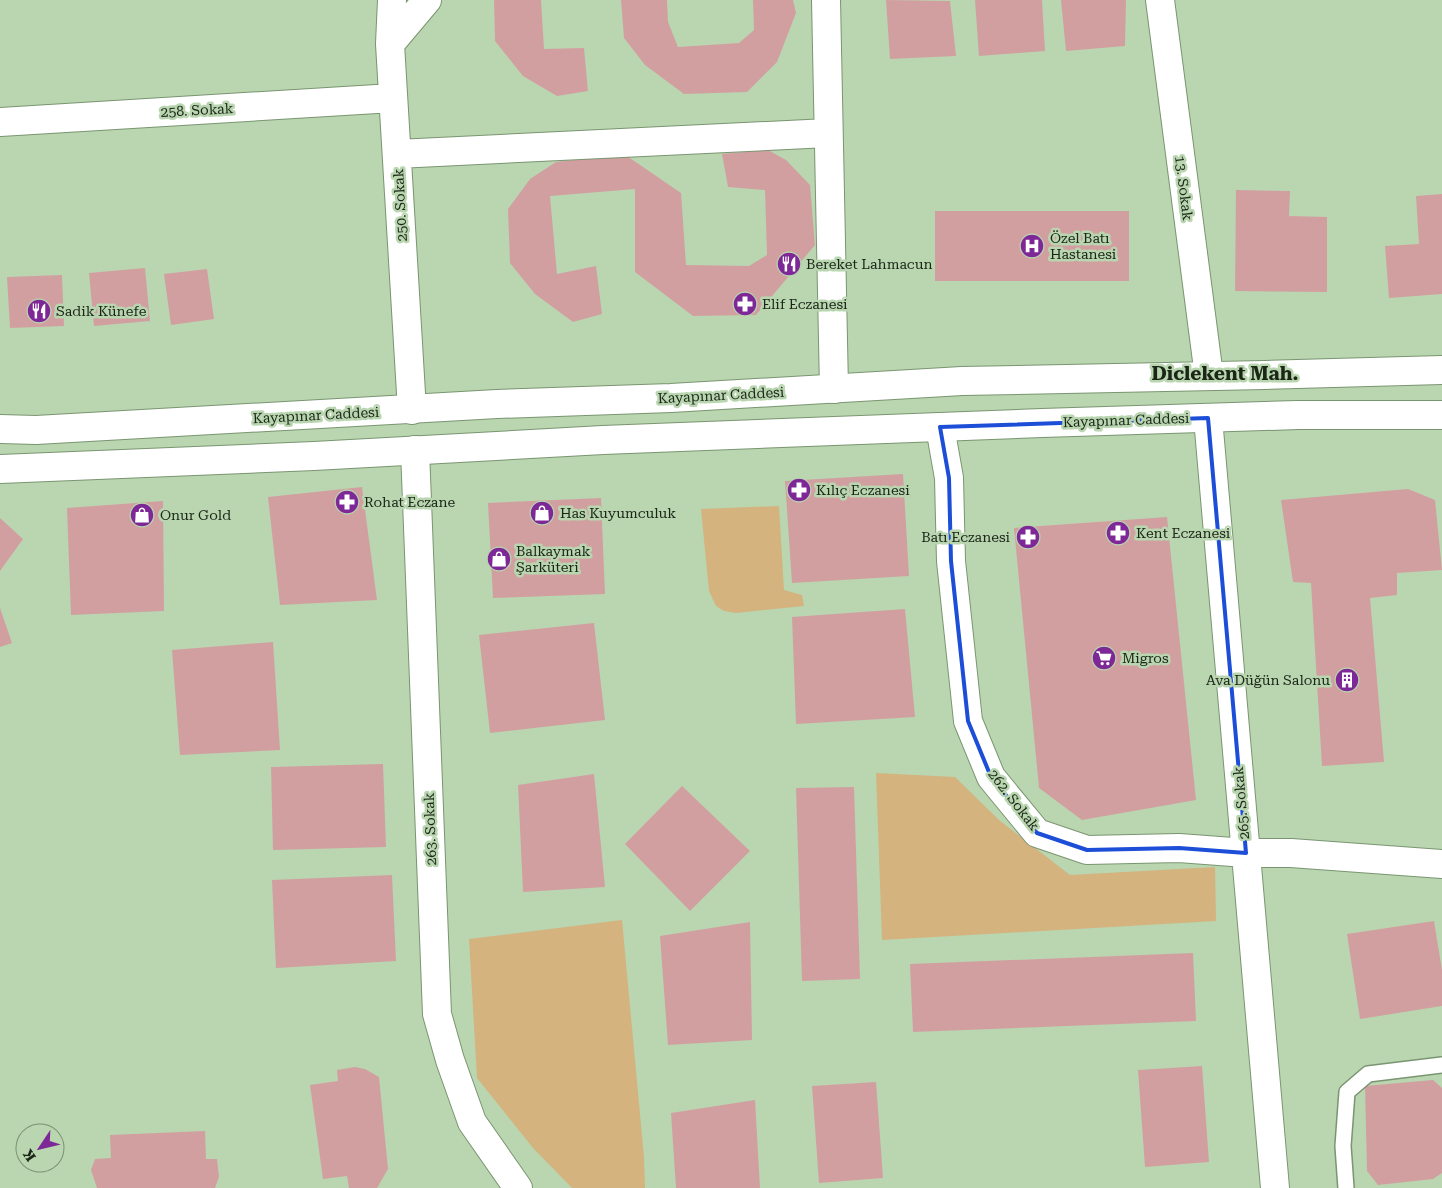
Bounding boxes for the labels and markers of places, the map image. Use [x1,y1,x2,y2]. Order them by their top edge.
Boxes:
place label: Özel Batı Hastanesi [1050,230,1117,262]
hospital icon: Özel Batı Hastanesi [1019,233,1045,259]
restaurant icon: Bereket Lahmacun [776,251,802,277]
place label: Bereket Lahmacun [806,256,932,272]
pharmacy icon: Elif Eczanesi [732,291,758,317]
place label: Elif Eczanesi [762,296,848,312]
restaurant icon: Sadik Künefe [26,298,52,324]
place label: Sadik Künefe [56,303,147,319]
pharmacy icon: Kılıç Eczanesi [786,477,812,503]
place label: Kılıç Eczanesi [816,482,910,498]
pharmacy icon: Rohat Eczane [334,489,360,515]
place label: Rohat Eczane [364,494,455,510]
shop icon: Has Kuyumculuk [529,500,555,526]
shop icon: Onur Gold [129,502,155,528]
place label: Has Kuyumculuk [560,505,676,521]
place label: Onur Gold [160,507,231,523]
pharmacy icon: Kent Eczanesi [1105,520,1131,546]
pharmacy icon: Batı Eczanesi [1015,524,1041,550]
place label: Kent Eczanesi [1136,525,1231,541]
place label: Batı Eczanesi [921,529,1011,545]
place label: Balkaymak Şarküteri [516,543,590,575]
shop icon: Balkaymak Şarküteri [486,546,512,572]
supermarket icon: Migros [1091,645,1117,671]
place label: Migros [1122,650,1169,666]
building icon: Ava Düğün Salonu [1334,667,1360,693]
place label: Ava Düğün Salonu [1206,672,1330,688]

